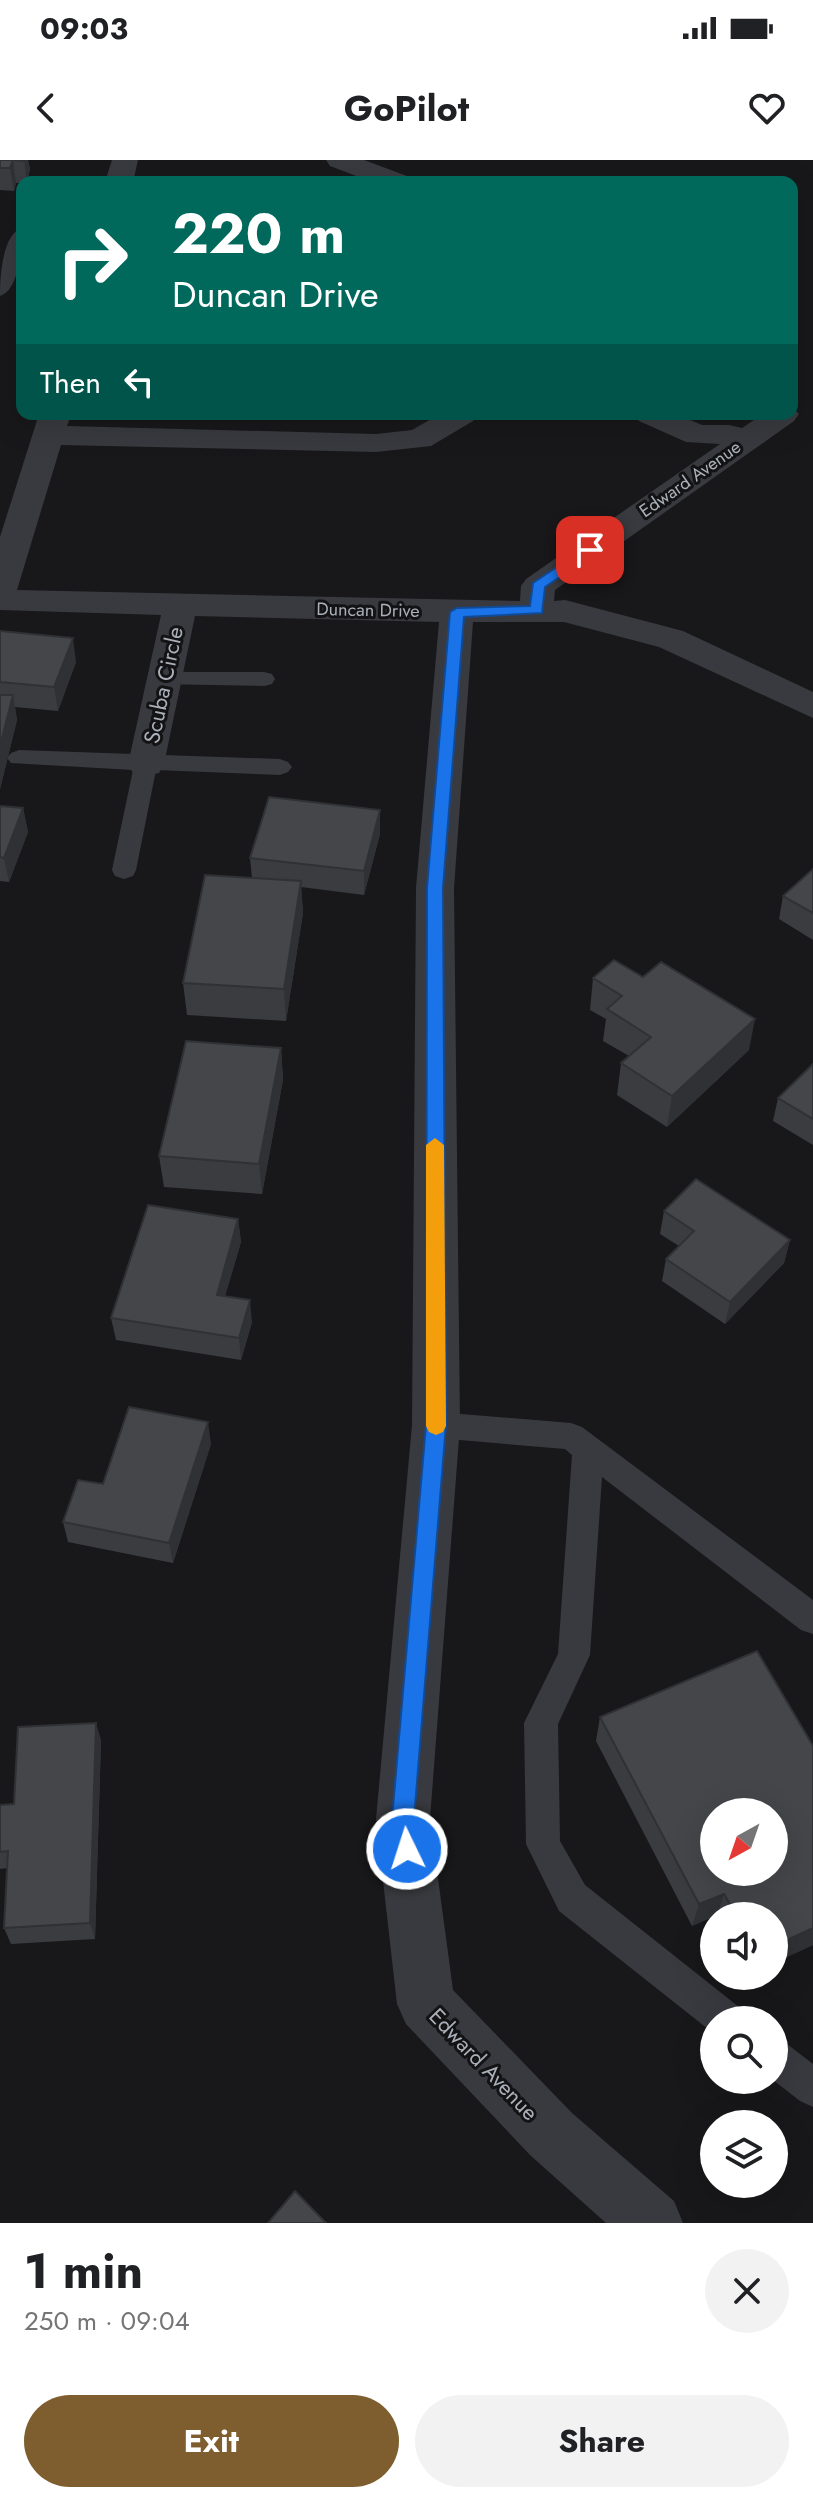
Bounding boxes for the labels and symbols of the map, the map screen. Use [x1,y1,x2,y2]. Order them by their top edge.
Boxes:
street label: Edward Avenue [634,434,746,524]
pin [556,516,624,584]
street label: Duncan Drive [316,596,420,624]
street label: Scuba Circle [135,624,191,746]
north arrow [700,1798,788,1886]
position arrow [365,1807,449,1891]
street label: Edward Avenue [422,2001,546,2127]

